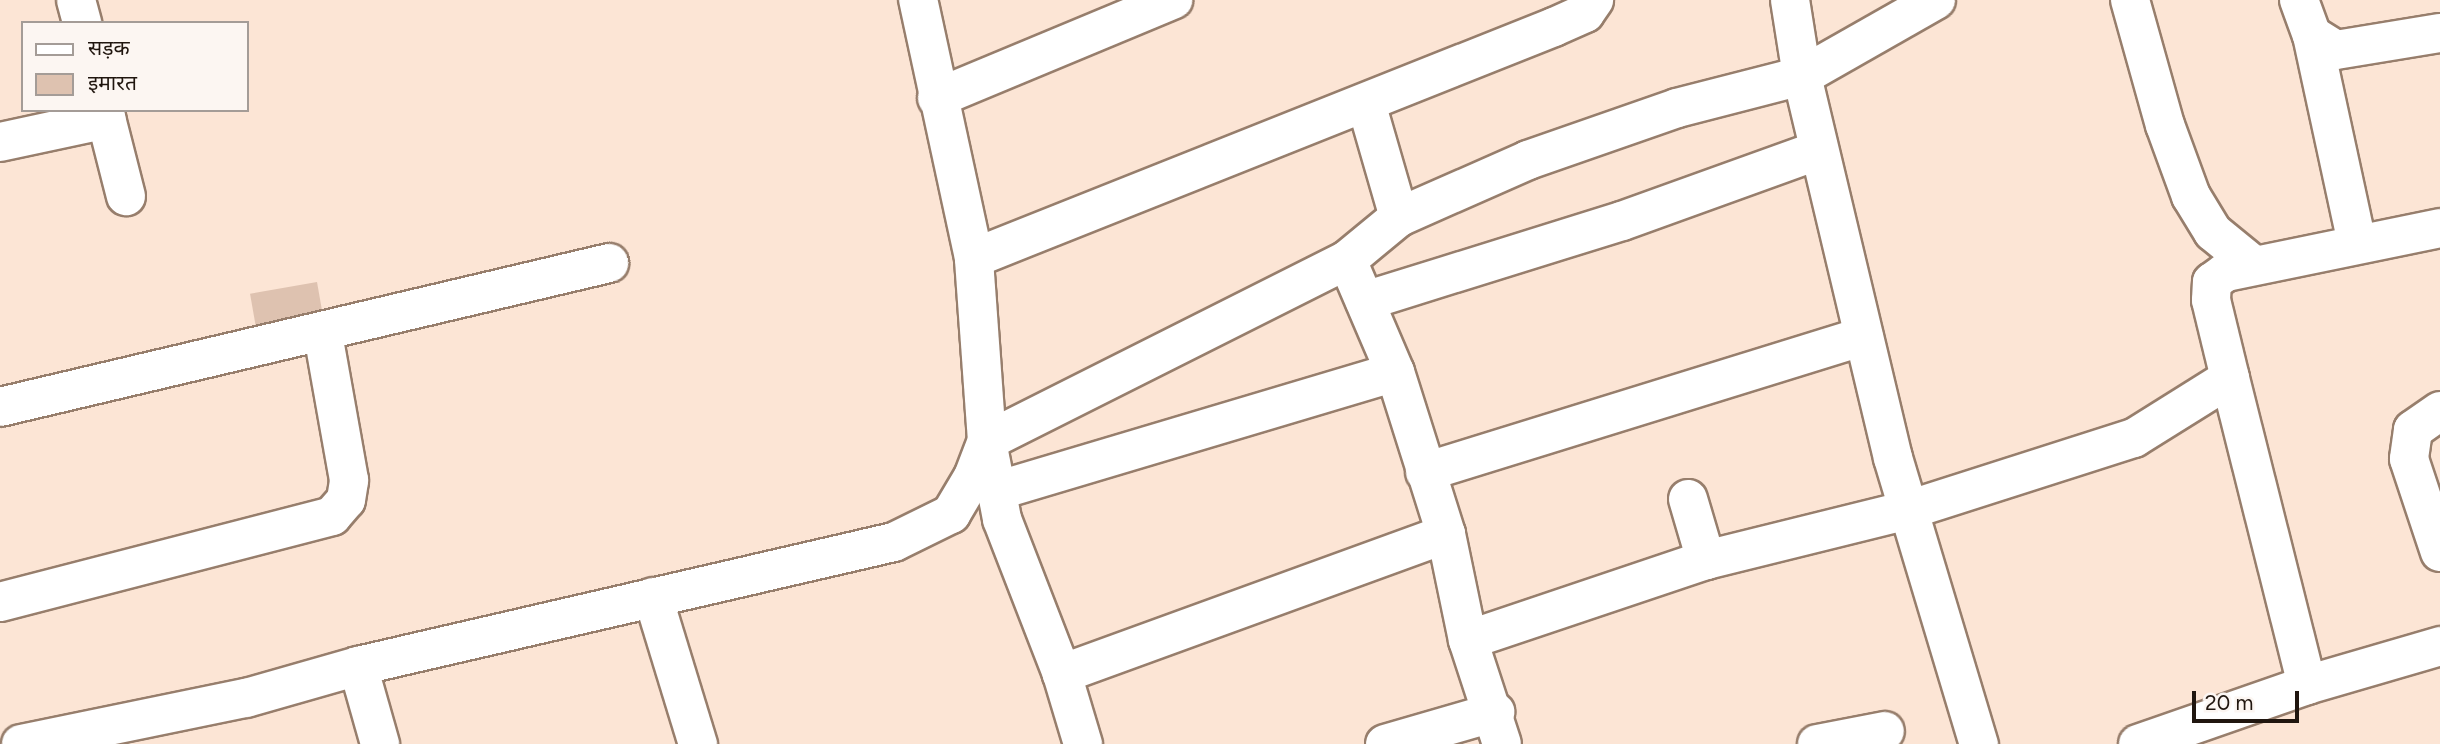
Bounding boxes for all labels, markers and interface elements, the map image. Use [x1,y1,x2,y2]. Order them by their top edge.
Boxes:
legend [21,21,248,112]
text: सड़क [88,35,130,60]
text: इमारत [88,70,137,95]
scale bar [2195,678,2302,722]
text: 20 m [2205,690,2253,715]

